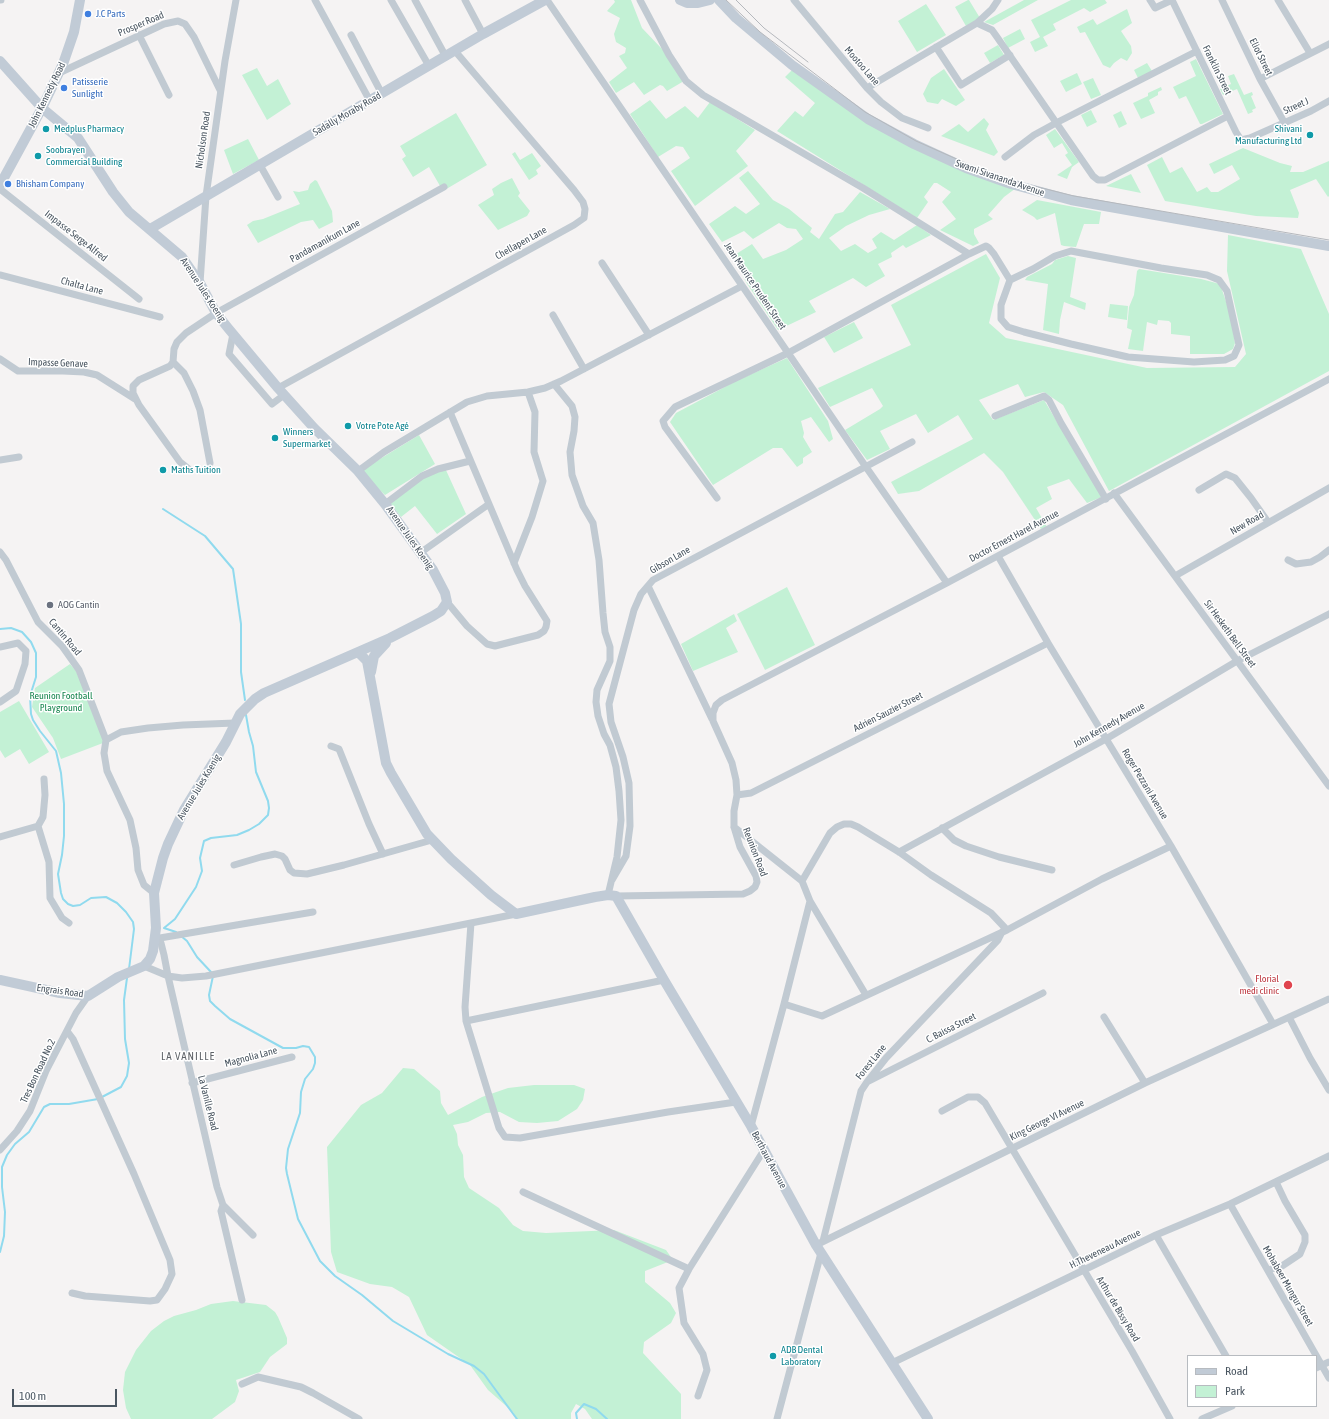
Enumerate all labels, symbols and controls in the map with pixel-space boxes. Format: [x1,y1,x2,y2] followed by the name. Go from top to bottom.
[96,8,125,20] place label: J.C Parts
[83,9,93,19] marker: J.C Parts
[116,9,166,39] street label: Prosper Road
[1247,36,1275,78] street label: Eliot Street
[1200,43,1234,97] street label: Franklin Street
[842,44,882,88] street label: Mootoo Lane
[26,60,68,130] street label: John Kennedy Road
[72,76,108,100] place label: Patisserie Sunlight
[59,83,69,93] marker: Patisserie Sunlight
[311,90,383,138] street label: Sadally Moraby Road
[1281,95,1311,117] street label: Street J
[193,111,213,169] street label: Nicholson Road
[54,123,124,135] place label: Medplus Pharmacy
[1235,123,1302,146] place label: Shivani Manufacturing Ltd
[41,124,51,134] marker: Medplus Pharmacy
[1305,130,1315,140] marker: Shivani Manufacturing Ltd
[46,144,122,168] place label: Soobrayen Commercial Building
[33,151,43,161] marker: Soobrayen Commercial Building
[954,157,1046,199] street label: Swami Sivananda Avenue
[16,178,84,190] place label: Bhisham Company
[3,179,13,189] marker: Bhisham Company
[42,208,110,264] street label: Impasse Serge Alfred
[288,217,362,265] street label: Pandamanikum Lane
[493,224,549,262] street label: Chellapen Lane
[721,240,789,332] street label: Jean Maurice Prudent Street
[178,256,228,324] street label: Avenue Jules Koenig
[59,275,105,297] street label: Chalta Lane
[28,356,88,370] street label: Impasse Genave
[356,420,409,432] place label: Votre Pote Agé
[343,421,353,431] marker: Votre Pote Agé
[283,426,331,450] place label: Winners Supermarket
[270,433,280,443] marker: Winners Supermarket
[171,464,221,476] place label: Maths Tuition
[158,465,168,475] marker: Maths Tuition
[384,504,436,572] street label: Avenue Jules Koenig
[967,507,1061,565] street label: Doctor Ernest Harel Avenue
[1228,509,1266,537] street label: New Road
[648,544,692,576] street label: Gibson Lane
[1202,598,1258,670] street label: Sir Hesketh Bell Street
[58,599,99,611] place label: AOG Cantin
[45,600,55,610] marker: AOG Cantin
[46,616,84,658] street label: Cantin Road
[851,689,925,735] street label: Adrien Sauzier Street
[29,690,93,714] park label: Reunion Football Playground
[1071,700,1147,750] street label: John Kennedy Avenue
[1119,747,1171,821] street label: Roger Pezzani Avenue
[175,752,223,822] street label: Avenue Jules Koenig
[740,826,770,878] street label: Reunion Road
[1239,973,1279,996] place label: Florial medi clinic
[1282,979,1294,991] marker: Florial medi clinic
[36,982,84,1000] street label: Engrais Road
[924,1010,978,1046] street label: C. Baissa Street
[18,1037,58,1105] street label: Tres Bon Road No.2
[853,1042,889,1082] street label: Forest Lane
[223,1044,279,1070] street label: Magnolia Lane
[161,1050,215,1064] district label: LA VANILLE
[195,1074,221,1132] street label: La Vanille Road
[1008,1097,1086,1143] street label: King George VI Avenue
[749,1129,789,1191] street label: Berthaud Avenue
[1068,1227,1142,1271] street label: H.Theveneau Avenue
[1260,1244,1316,1328] street label: Mohabeer Mungur Street
[1094,1274,1142,1344] street label: Arthur de Bissy Road
[781,1344,823,1368] place label: ADB Dental Laboratory
[768,1351,778,1361] marker: ADB Dental Laboratory
[1187,1355,1317,1407] legend
[1225,1364,1248,1378] text: Road
[14,1381,119,1407] scale bar
[1225,1384,1245,1398] text: Park
[19,1389,46,1403] text: 100 m

